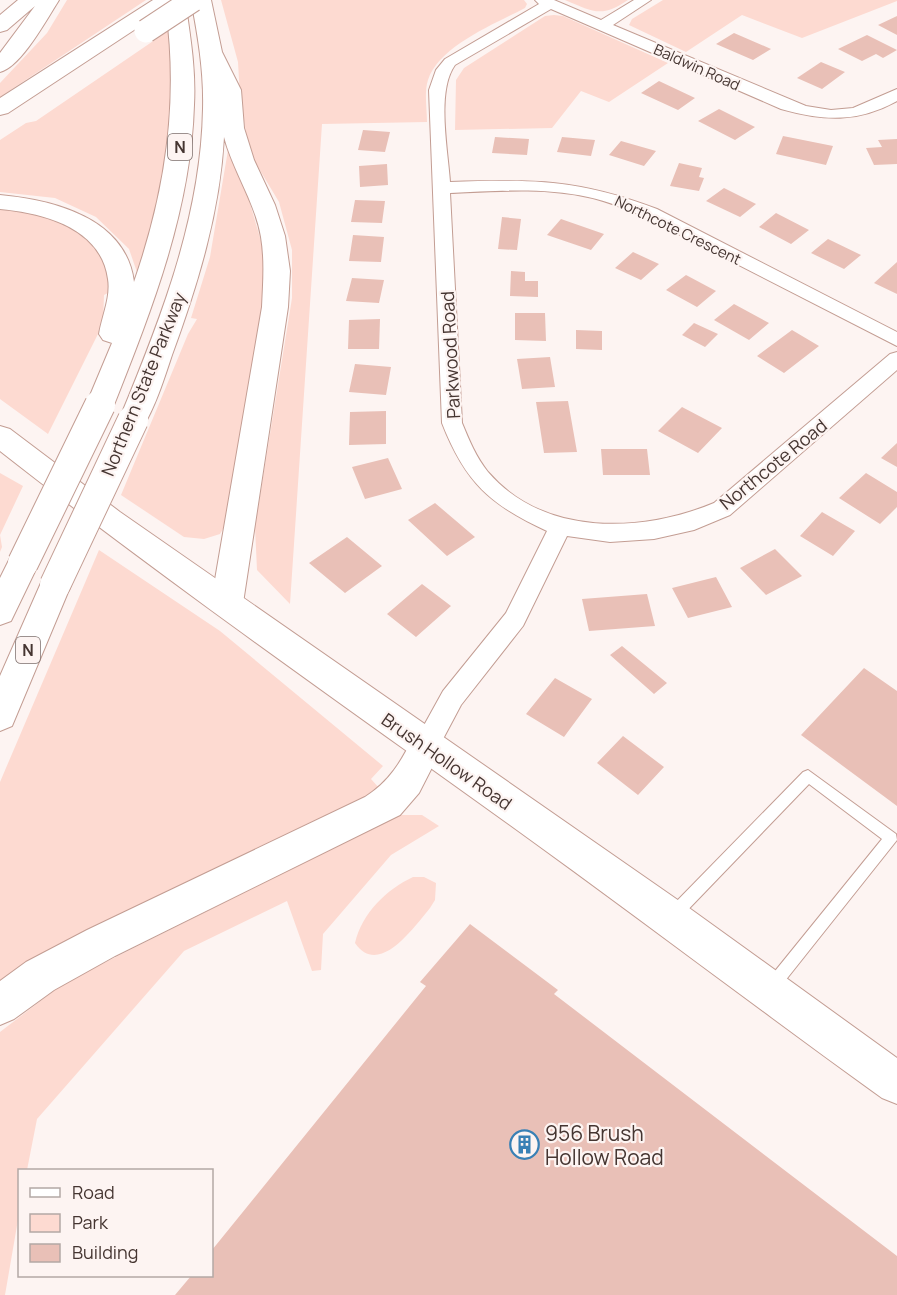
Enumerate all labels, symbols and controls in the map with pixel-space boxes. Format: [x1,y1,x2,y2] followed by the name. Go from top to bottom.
[651,39,743,95] street label: Baldwin Road
[168,134,192,160] road number: N
[611,190,745,270] street label: Northcote Crescent
[95,288,191,479] street label: Northern State Parkway
[435,291,465,419] street label: Parkwood Road
[714,413,832,515] street label: Northcote Road
[16,637,40,663] road number: N
[377,707,517,815] street label: Brush Hollow Road
[545,1119,664,1171] place label: 956 Brush Hollow Road
[508,1129,540,1161] building icon: 956 Brush Hollow Road
[18,1169,213,1277] legend
[72,1180,115,1204] text: Road
[72,1210,109,1234] text: Park
[72,1240,138,1264] text: Building

